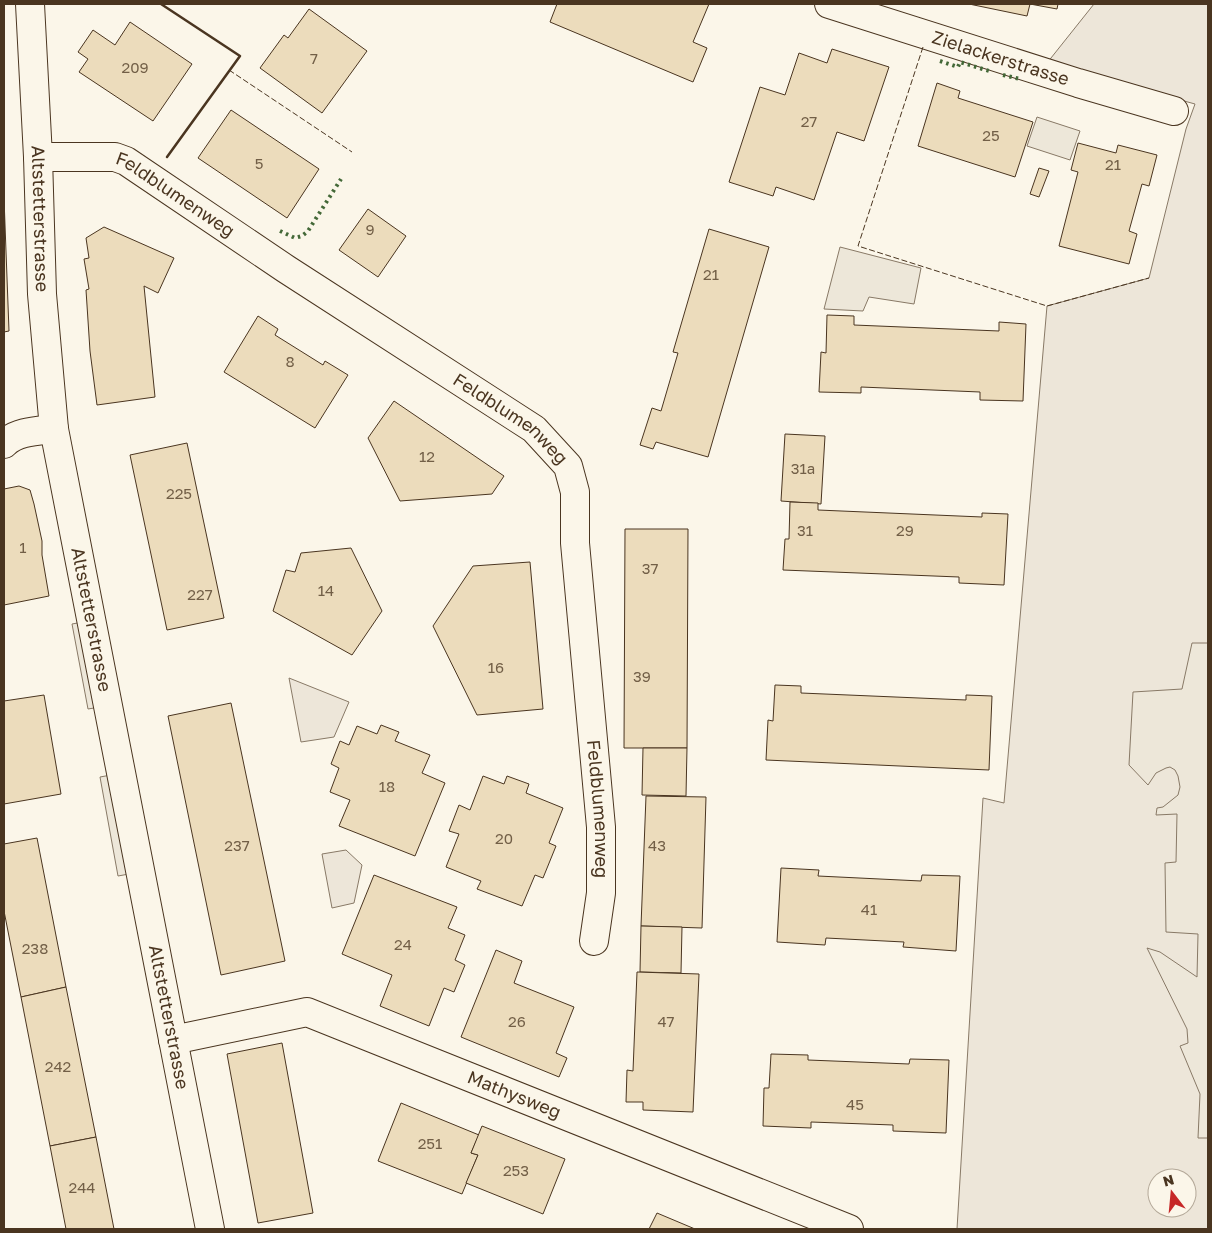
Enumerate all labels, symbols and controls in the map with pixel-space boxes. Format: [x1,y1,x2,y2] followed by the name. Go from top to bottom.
[930,25,1072,90] street label: Zielackerstrasse
[310,49,318,67] house number: 7
[121,58,149,76] house number: 209
[801,112,817,130] house number: 27
[982,126,1000,144] house number: 25
[27,145,54,292] street label: Altstetterstrasse
[113,146,239,241] street label: Feldblumenweg
[255,154,263,172] house number: 5
[1105,155,1121,173] house number: 21
[365,220,375,238] house number: 9
[703,265,719,283] house number: 21
[285,352,295,370] house number: 8
[449,368,573,468] street label: Feldblumenweg
[419,447,435,465] house number: 12
[791,459,815,477] house number: 31a
[166,484,192,502] house number: 225
[797,521,813,539] house number: 31
[896,521,914,539] house number: 29
[19,538,27,556] house number: 1
[67,545,117,693] street label: Altstetterstrasse
[642,559,658,577] house number: 37
[318,581,334,599] house number: 14
[187,585,213,603] house number: 227
[488,658,504,676] house number: 16
[633,667,651,685] house number: 39
[583,739,613,878] street label: Feldblumenweg
[379,777,395,795] house number: 18
[495,829,513,847] house number: 20
[224,836,250,854] house number: 237
[648,836,666,854] house number: 43
[861,900,877,918] house number: 41
[394,935,412,953] house number: 24
[22,939,48,957] house number: 238
[145,943,194,1091] street label: Altstetterstrasse
[508,1012,526,1030] house number: 26
[657,1012,675,1030] house number: 47
[45,1057,71,1075] house number: 242
[464,1065,565,1123] street label: Mathysweg
[846,1095,864,1113] house number: 45
[418,1134,442,1152] house number: 251
[503,1161,529,1179] house number: 253
[1147,1168,1197,1218] north arrow
[1161,1170,1176,1190] text: N
[68,1178,96,1196] house number: 244

